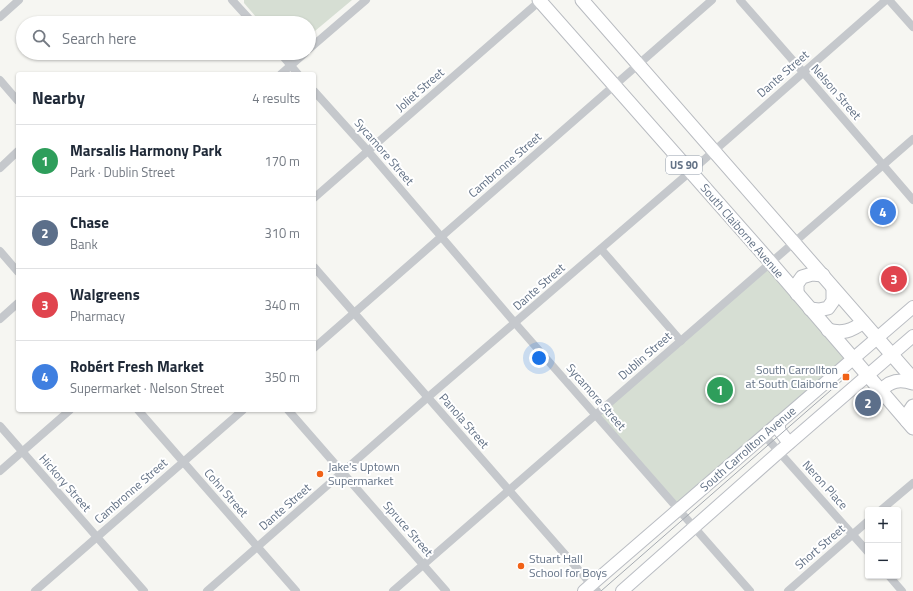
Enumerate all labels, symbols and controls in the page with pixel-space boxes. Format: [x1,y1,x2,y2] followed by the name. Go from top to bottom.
[16,16,316,60] search box
[30,27,52,49] icon: search
[62,27,136,50] text: Search here
[752,45,814,102] street label: Dante Street
[807,59,867,124] street label: Nelson Street
[391,63,449,116] street label: Joliet Street
[32,85,85,111] text: Nearby
[252,88,300,108] text: 4 results
[350,114,419,190] street label: Sycamore Street
[464,127,546,202] street label: Cambronne Street
[70,139,222,162] text: Marsalis Harmony Park
[41,151,49,171] text: 1
[264,151,300,171] text: 170 m
[666,156,702,174] road number: US 90
[70,162,175,182] text: Park · Dublin Street
[696,179,789,282] street label: South Claiborne Avenue
[870,197,896,227] pin: 4
[70,211,109,234] text: Chase
[41,223,49,243] text: 2
[264,223,300,243] text: 310 m
[70,234,98,254] text: Bank
[508,258,570,315] street label: Dante Street
[881,264,907,294] pin: 3
[70,283,140,306] text: Walgreens
[41,295,49,315] text: 3
[264,295,300,315] text: 340 m
[70,306,125,326] text: Pharmacy
[614,326,676,384] street label: Dublin Street
[529,348,549,368] your location
[70,355,204,378] text: Robért Fresh Market
[562,359,631,435] street label: Sycamore Street
[745,360,838,393] place label: South Carrollton at South Claiborne
[41,367,49,387] text: 4
[264,367,300,387] text: 350 m
[841,372,851,382] marker: South Carrollton at South Claiborne
[707,375,733,405] pin: 1
[70,378,224,398] text: Supermarket · Nelson Street
[855,388,881,418] pin: 2
[435,389,494,453] street label: Panola Street
[695,401,800,496] street label: South Carrollton Avenue
[35,449,96,516] street label: Hickory Street
[90,453,172,528] street label: Cambronne Street
[798,456,853,514] street label: Neron Place
[328,457,400,490] place label: Jake's Uptown Supermarket
[200,464,253,522] street label: Cohn Street
[315,469,325,479] marker: Jake's Uptown Supermarket
[254,478,316,535] street label: Dante Street
[379,497,438,561] street label: Spruce Street
[865,507,901,579] map controls
[865,507,901,543] button: +
[790,519,850,574] street label: Short Street
[865,543,901,579] button: −
[529,549,608,582] place label: Stuart Hall School for Boys
[516,561,526,571] marker: Stuart Hall School for Boys

